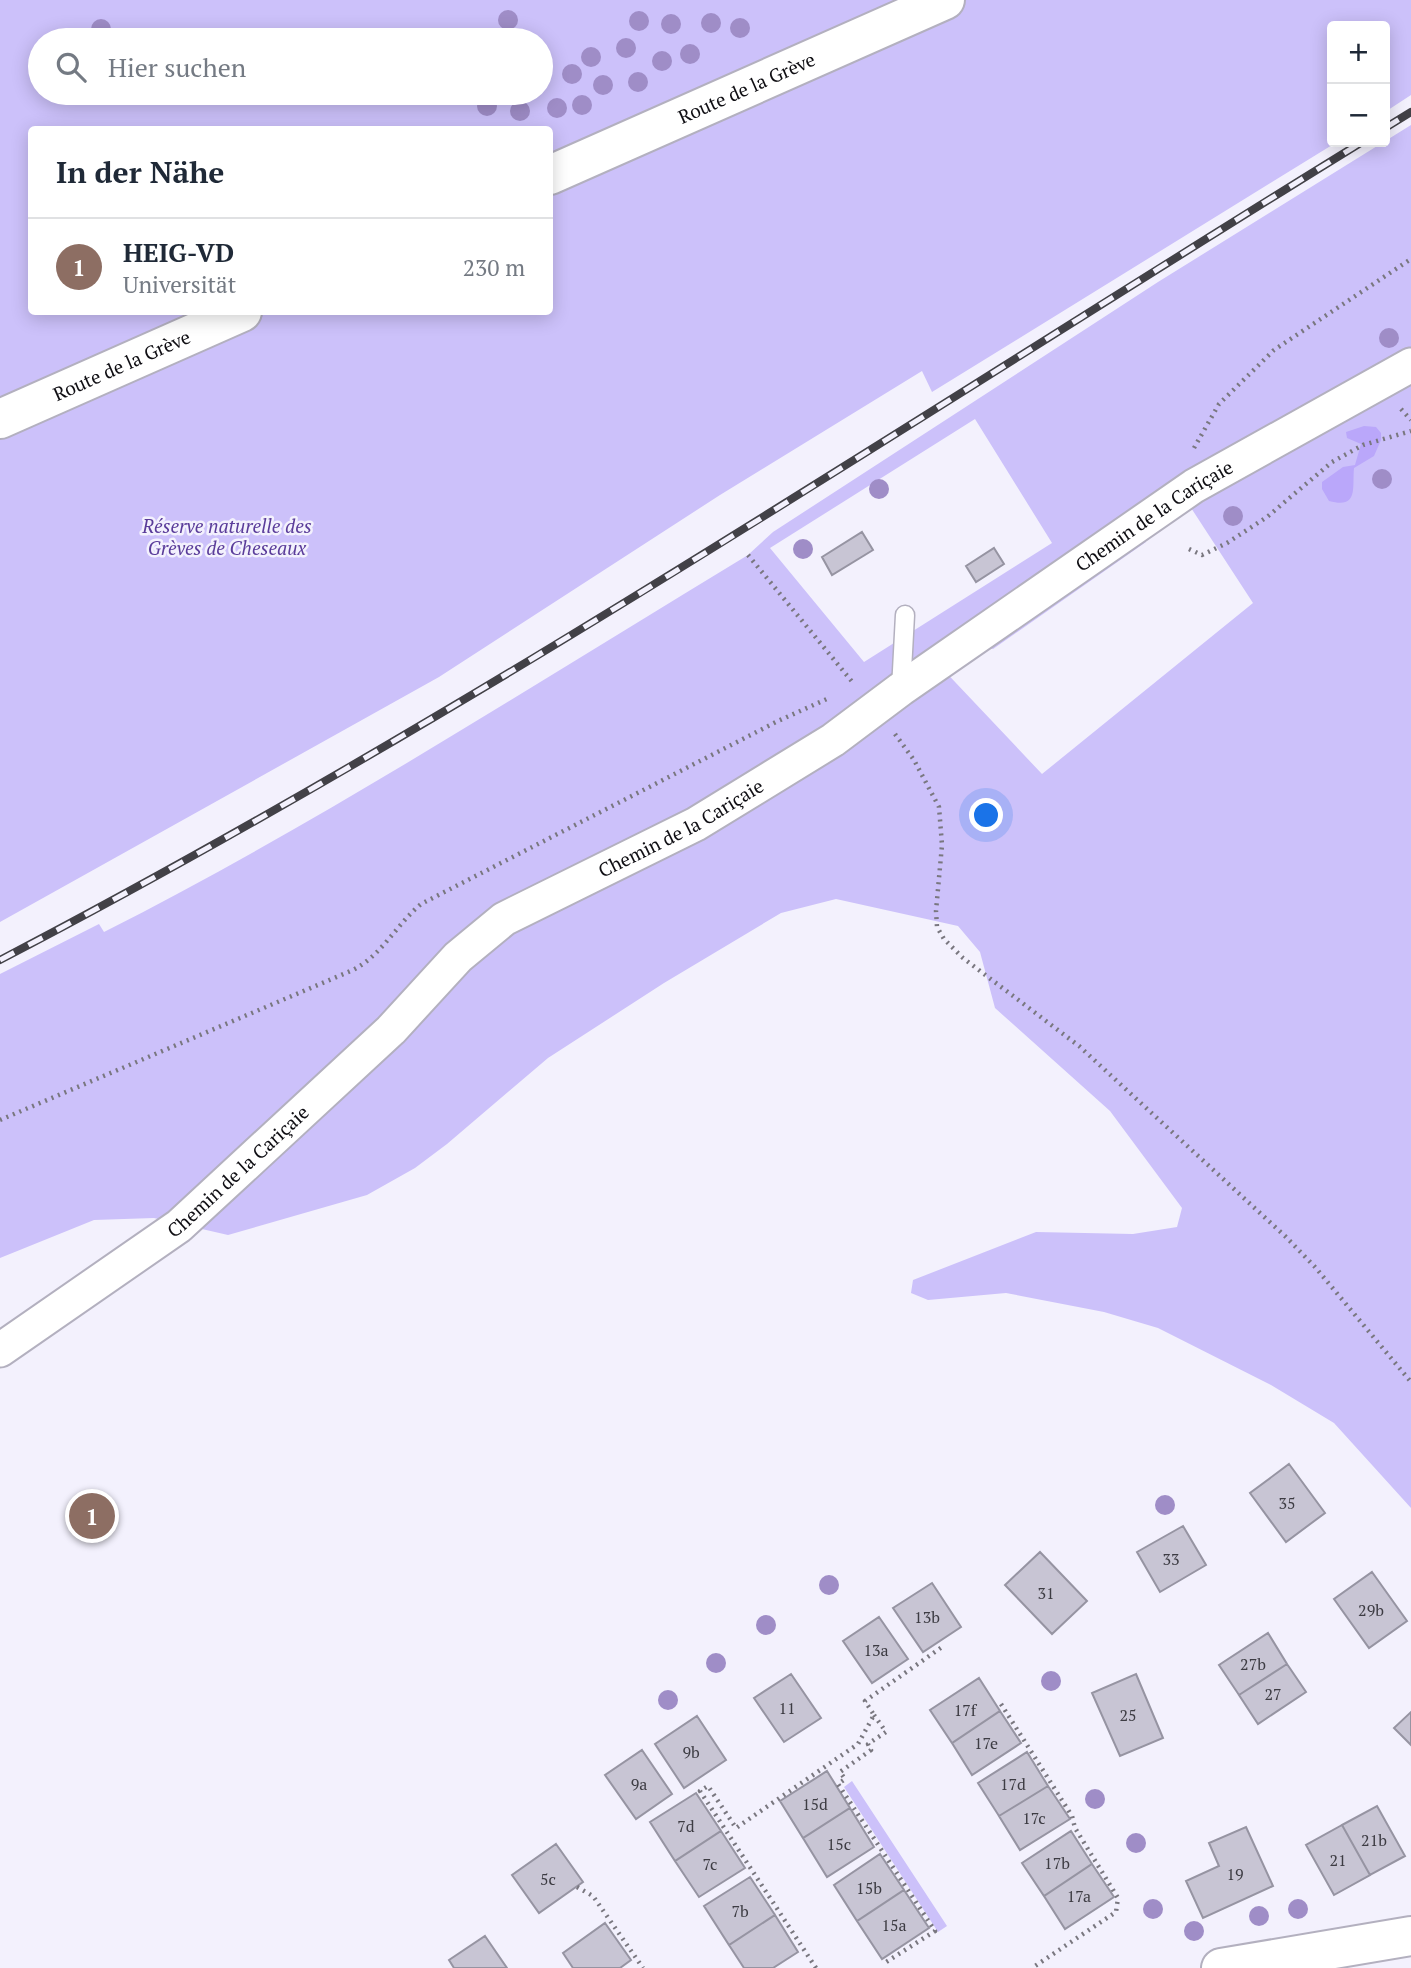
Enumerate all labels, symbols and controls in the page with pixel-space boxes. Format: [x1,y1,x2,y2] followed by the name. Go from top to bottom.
[1327,21,1390,147] map controls
[1327,21,1390,84] button: +
[28,28,553,105] search box
[674,46,819,129] street label: Route de la Grève
[52,48,90,86] icon: search
[108,50,246,84] text: Hier suchen
[1327,84,1390,147] button: −
[56,152,224,192] text: In der Nähe
[123,235,234,269] text: HEIG-VD
[73,252,86,283] text: 1
[463,252,525,283] text: 230 m
[123,269,236,300] text: Universität
[49,323,194,406] street label: Route de la Grève
[1070,454,1237,577] street label: Chemin de la Cariçaie
[141,513,312,560] park label: Réserve naturelle des Grèves de Cheseaux
[594,773,768,882] street label: Chemin de la Cariçaie
[969,798,1003,832] your location
[162,1099,314,1243] street label: Chemin de la Cariçaie
[69,1490,115,1542] pin: 1
[1278,1492,1296,1514] house number: 35
[1162,1548,1180,1570] house number: 33
[1037,1582,1055,1604] house number: 31
[1358,1599,1384,1621] house number: 29b
[914,1606,940,1628] house number: 13b
[863,1639,889,1661] house number: 13a
[1240,1653,1266,1675] house number: 27b
[1264,1683,1282,1705] house number: 27
[778,1697,796,1719] house number: 11
[954,1699,978,1721] house number: 17f
[1119,1704,1137,1726] house number: 25
[974,1732,998,1754] house number: 17e
[682,1741,700,1763] house number: 9b
[631,1773,647,1795] house number: 9a
[1000,1773,1026,1795] house number: 17d
[802,1793,828,1815] house number: 15d
[1022,1807,1046,1829] house number: 17c
[677,1815,695,1837] house number: 7d
[1361,1829,1387,1851] house number: 21b
[827,1833,851,1855] house number: 15c
[1329,1849,1347,1871] house number: 21
[1044,1852,1070,1874] house number: 17b
[702,1853,718,1875] house number: 7c
[1226,1863,1244,1885] house number: 19
[540,1868,556,1890] house number: 5c
[856,1877,882,1899] house number: 15b
[1067,1885,1091,1907] house number: 17a
[731,1900,749,1922] house number: 7b
[881,1914,907,1936] house number: 15a

